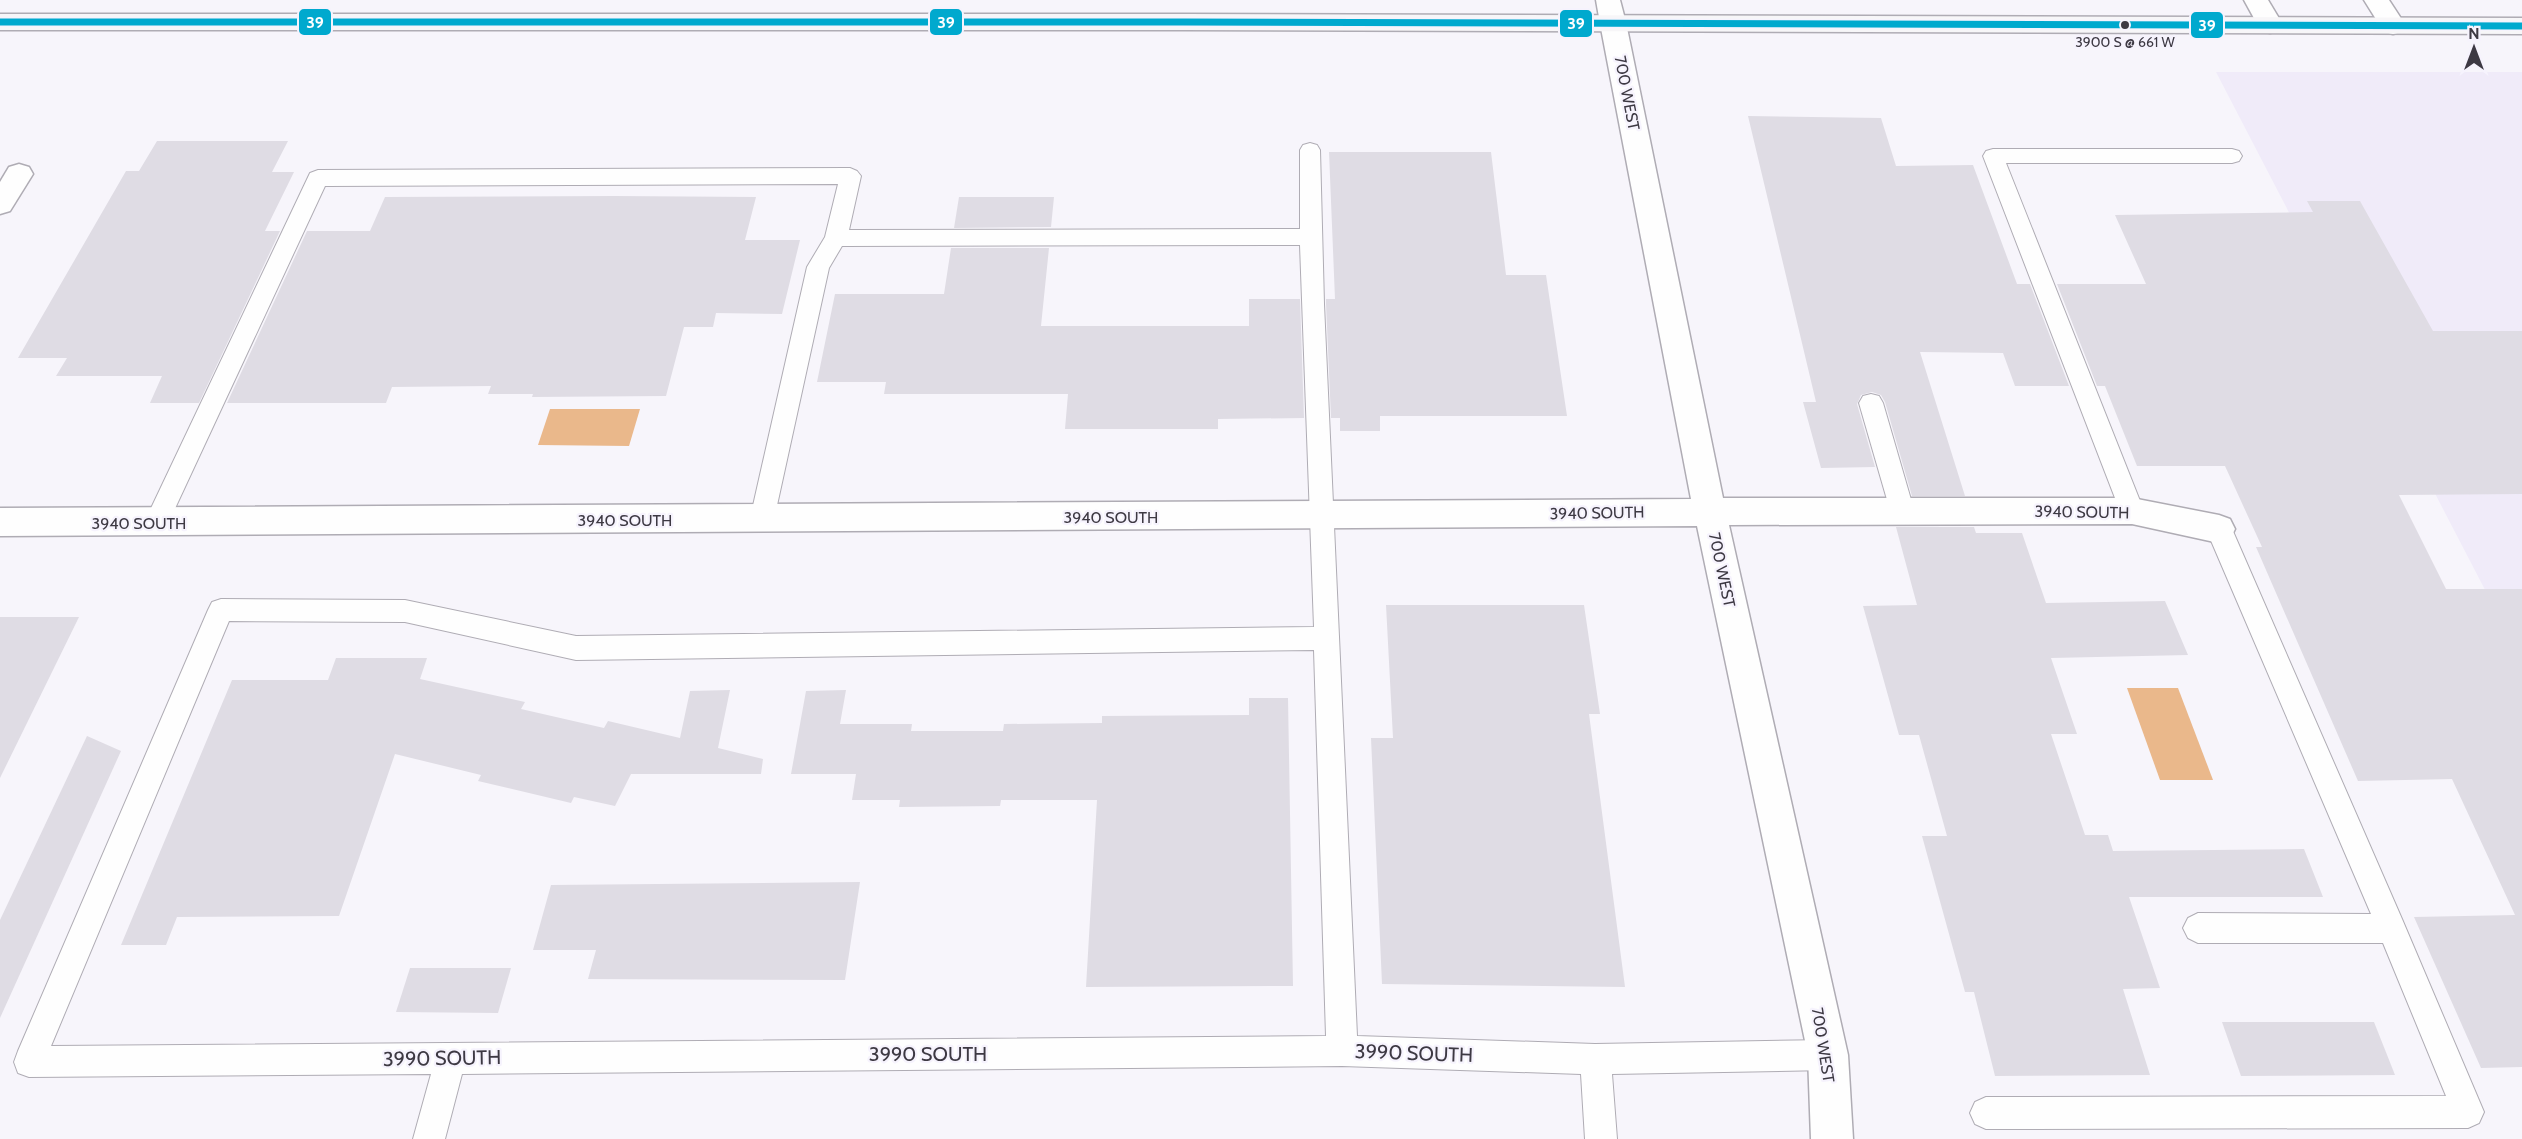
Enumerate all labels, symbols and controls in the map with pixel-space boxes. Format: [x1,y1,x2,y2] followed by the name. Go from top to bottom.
[298,8,332,36] line badge: 39
[929,8,963,36] line badge: 39
[1559,9,1593,38] line badge: 39
[2190,11,2224,39] line badge: 39
[306,13,324,32] text: 39
[937,13,955,32] text: 39
[1567,14,1585,33] text: 39
[2198,16,2216,35] text: 39
[2444,18,2504,78] north arrow
[2119,19,2131,31] marker: 3900 S @ 661 W
[2468,24,2480,43] text: N
[2075,33,2176,51] place label: 3900 S @ 661 W
[1610,54,1644,132] street label: 700 WEST
[2034,502,2130,522] street label: 3940 SOUTH
[1549,503,1645,523] street label: 3940 SOUTH
[1064,508,1158,527] street label: 3940 SOUTH
[578,511,672,530] street label: 3940 SOUTH
[92,514,186,533] street label: 3940 SOUTH
[1705,531,1739,609] street label: 700 WEST
[1808,1006,1838,1084] street label: 700 WEST
[1354,1039,1474,1067] street label: 3990 SOUTH
[869,1042,987,1066] street label: 3990 SOUTH
[383,1045,501,1071] street label: 3990 SOUTH

